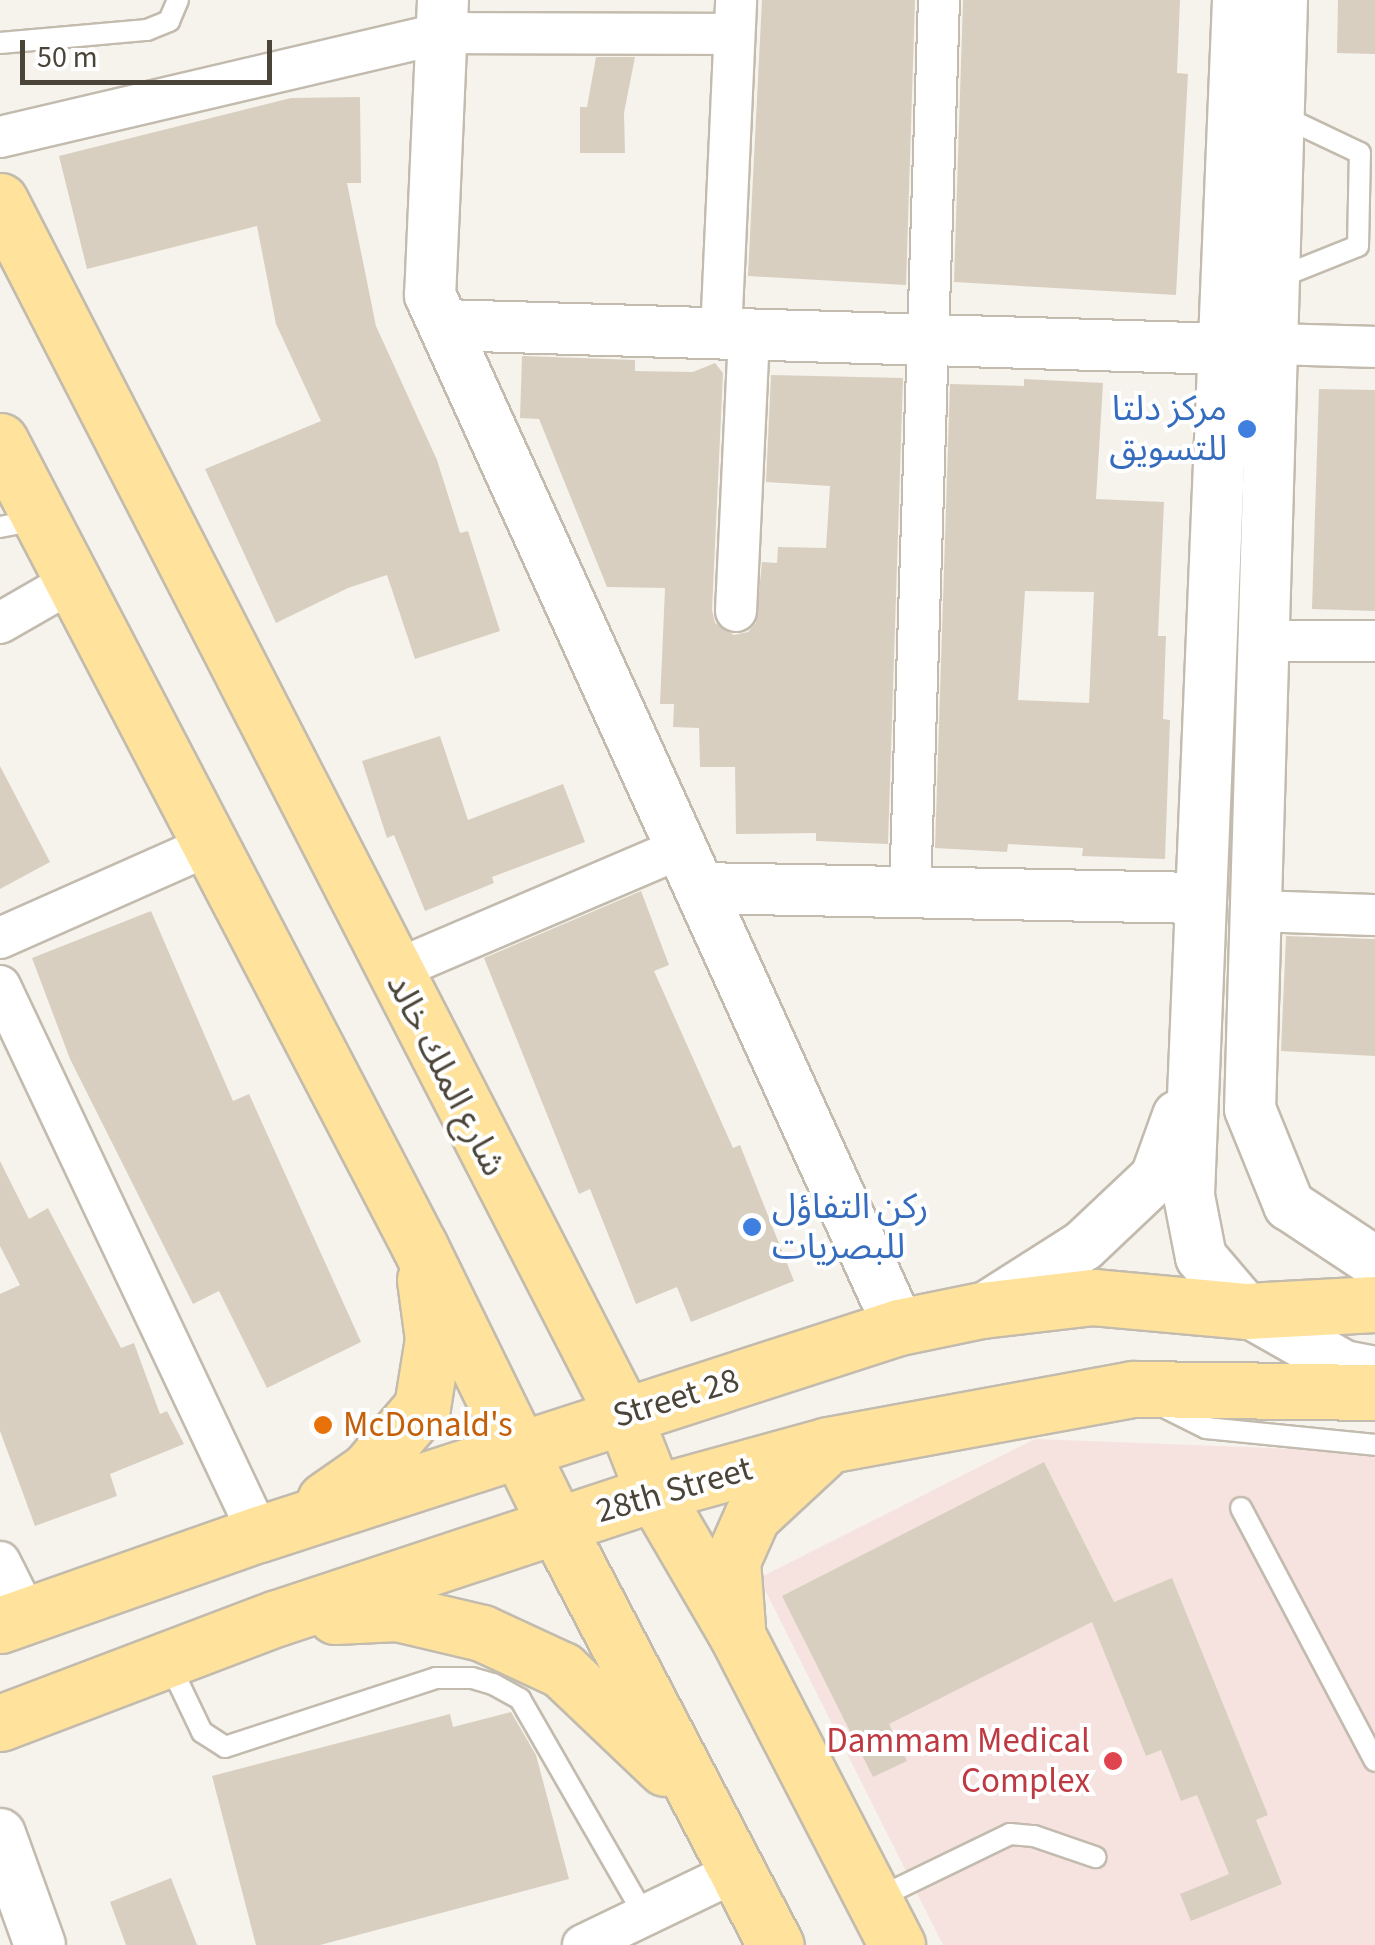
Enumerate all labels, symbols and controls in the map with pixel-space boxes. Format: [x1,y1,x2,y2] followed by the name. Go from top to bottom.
[25,20,278,82] scale bar
[37,36,98,79] text: 50 m
[1109,388,1227,470] place label: مركز دلتا للتسويق
[1236,418,1258,440] marker: مركز دلتا للتسويق
[377,967,515,1183] street label: شارع الملك خالد
[772,1186,928,1268] place label: ركن التفاؤل للبصريات
[741,1216,763,1238] marker: ركن التفاؤل للبصريات
[608,1359,744,1437] street label: Street 28
[343,1404,513,1446] place label: McDonald's
[312,1414,334,1436] marker: McDonald's
[591,1448,757,1532] street label: 28th Street
[826,1720,1090,1802] place label: Dammam Medical Complex
[1100,1748,1126,1774] marker: Dammam Medical Complex

